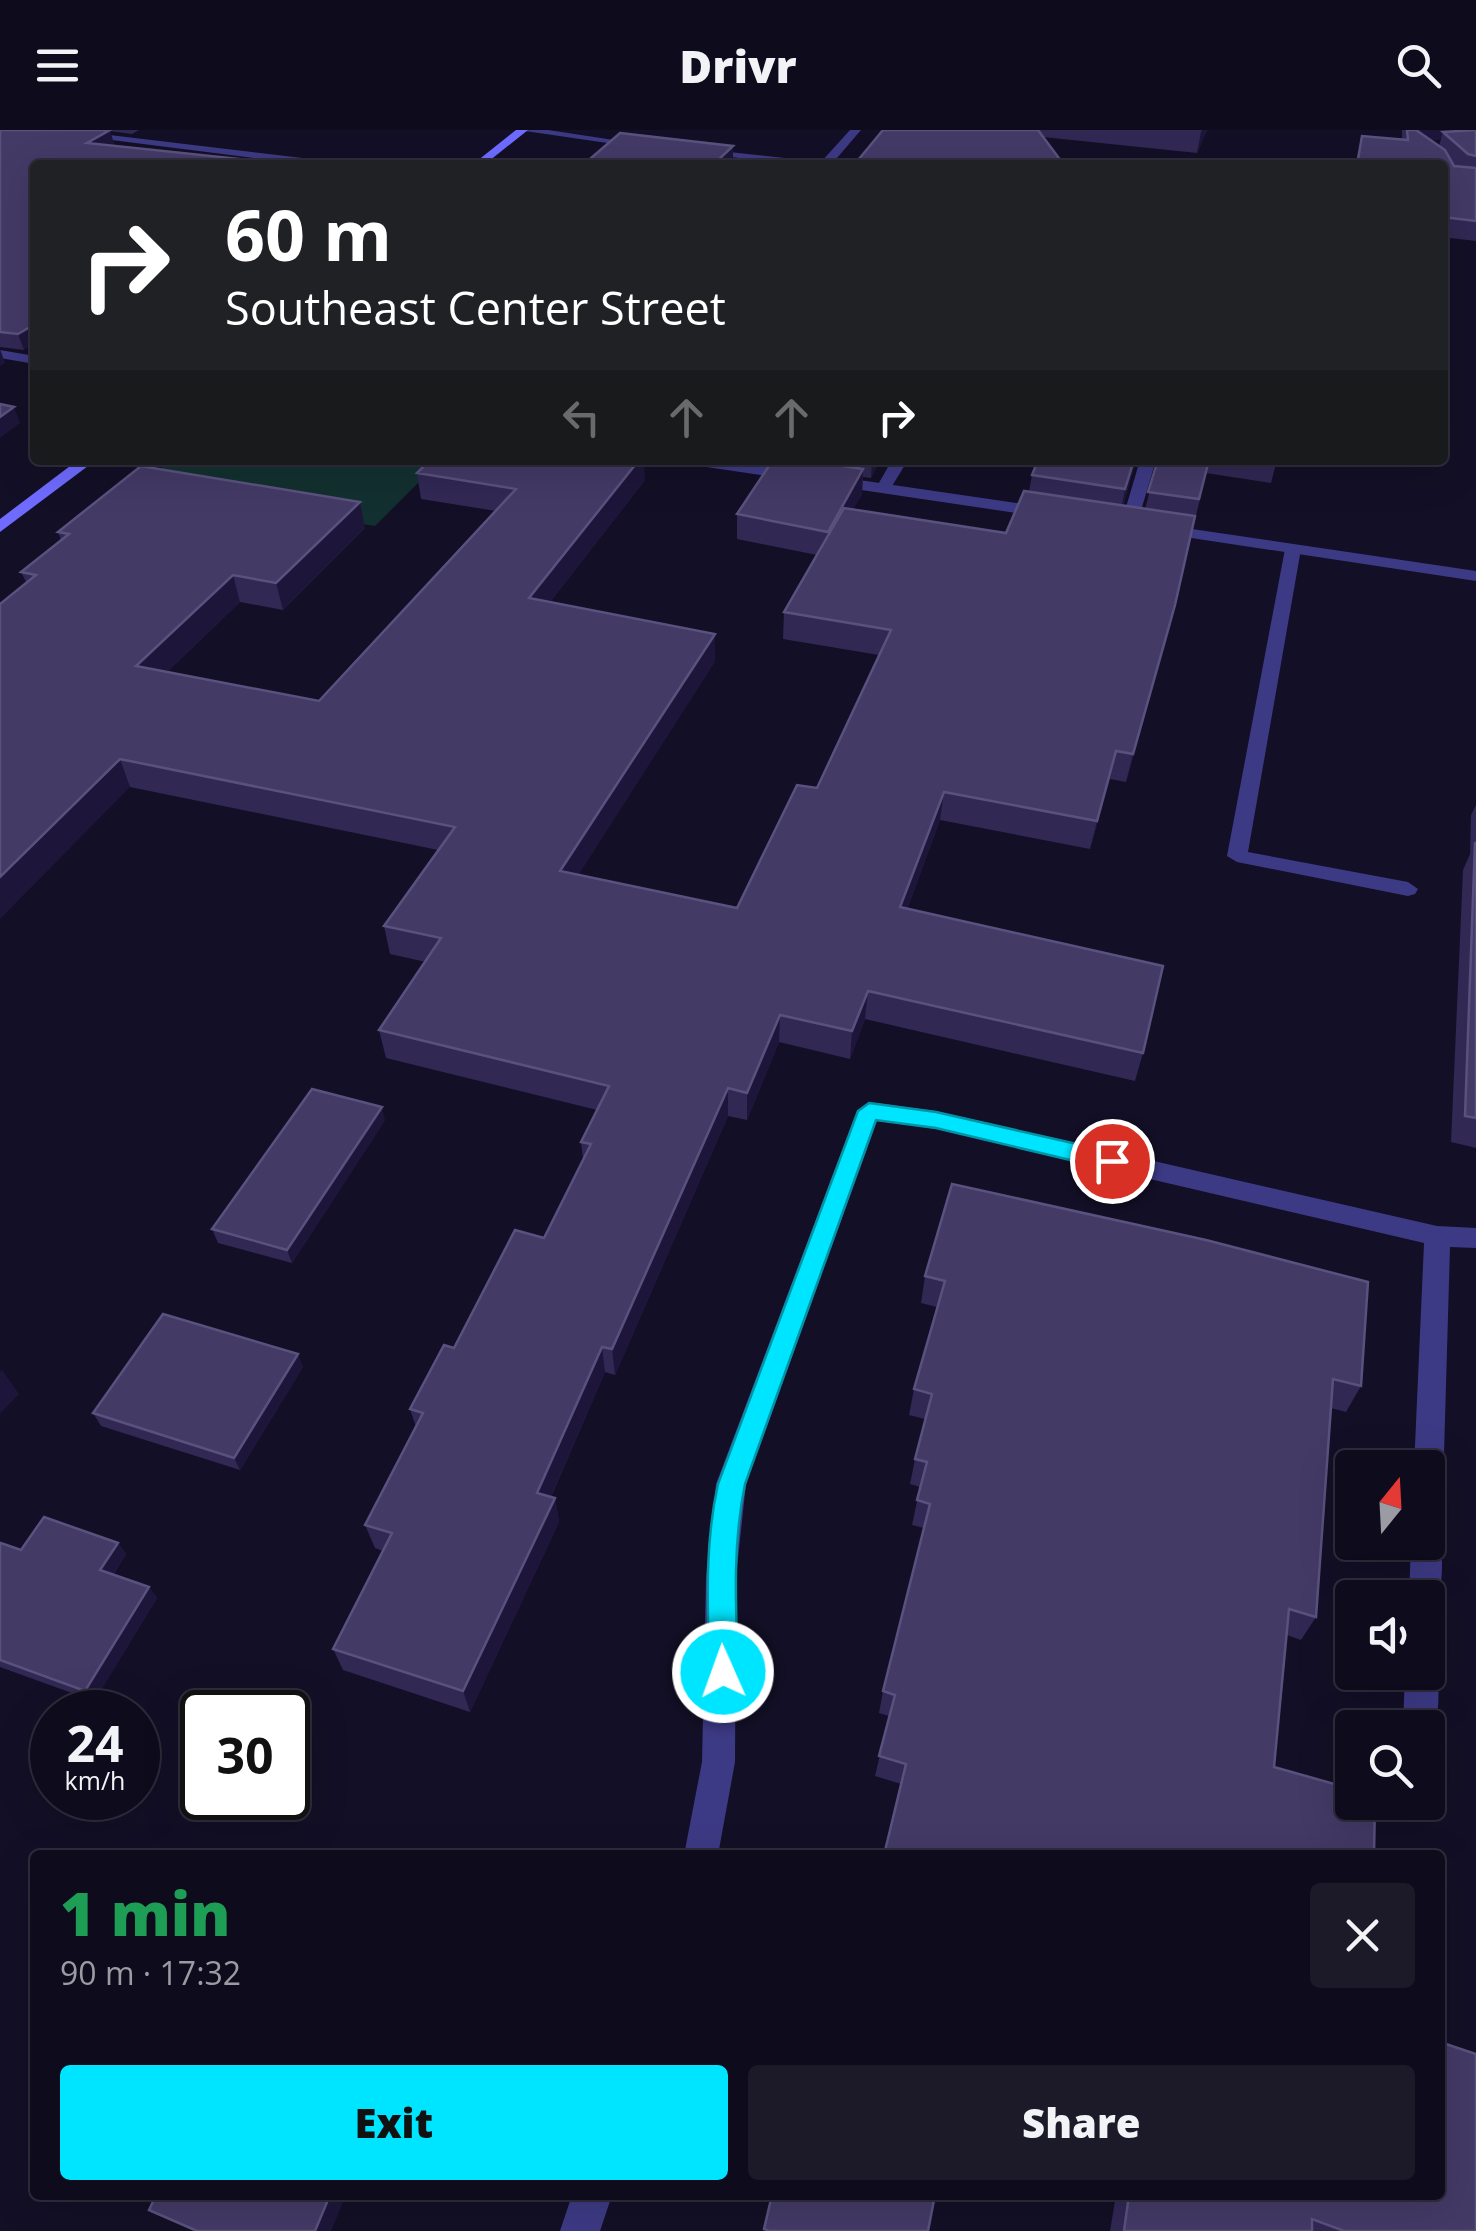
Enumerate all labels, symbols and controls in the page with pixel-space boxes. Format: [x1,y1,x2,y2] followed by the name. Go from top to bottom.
[679,35,797,96] text: Drivr
[30,38,85,93] icon: menu
[1391,38,1446,93] icon: search
[225,186,392,282] text: 60 m
[60,200,190,330] icon: right
[225,277,726,338] text: Southeast Center Street
[554,390,609,445] icon: left
[659,390,714,445] icon: ahead
[764,390,819,445] icon: ahead
[869,390,924,445] icon: right
[1070,1119,1155,1204] pin
[1085,1134,1140,1189] icon: arrive
[1335,1450,1445,1560] north arrow
[1335,1450,1445,1820] map controls
[1335,1580,1445,1690] button: sound
[671,1620,775,1724] position arrow
[180,1690,310,1820] speed limit sign: 30
[66,1709,124,1777] text: 24
[1335,1710,1445,1820] button: search
[65,1763,125,1797] text: km/h
[60,1872,230,1954] text: 1 min
[1310,1883,1415,1988] button: close
[60,1951,241,1994] text: 90 m · 17:32
[60,2065,728,2180] button: Exit
[748,2065,1415,2180] button: Share

